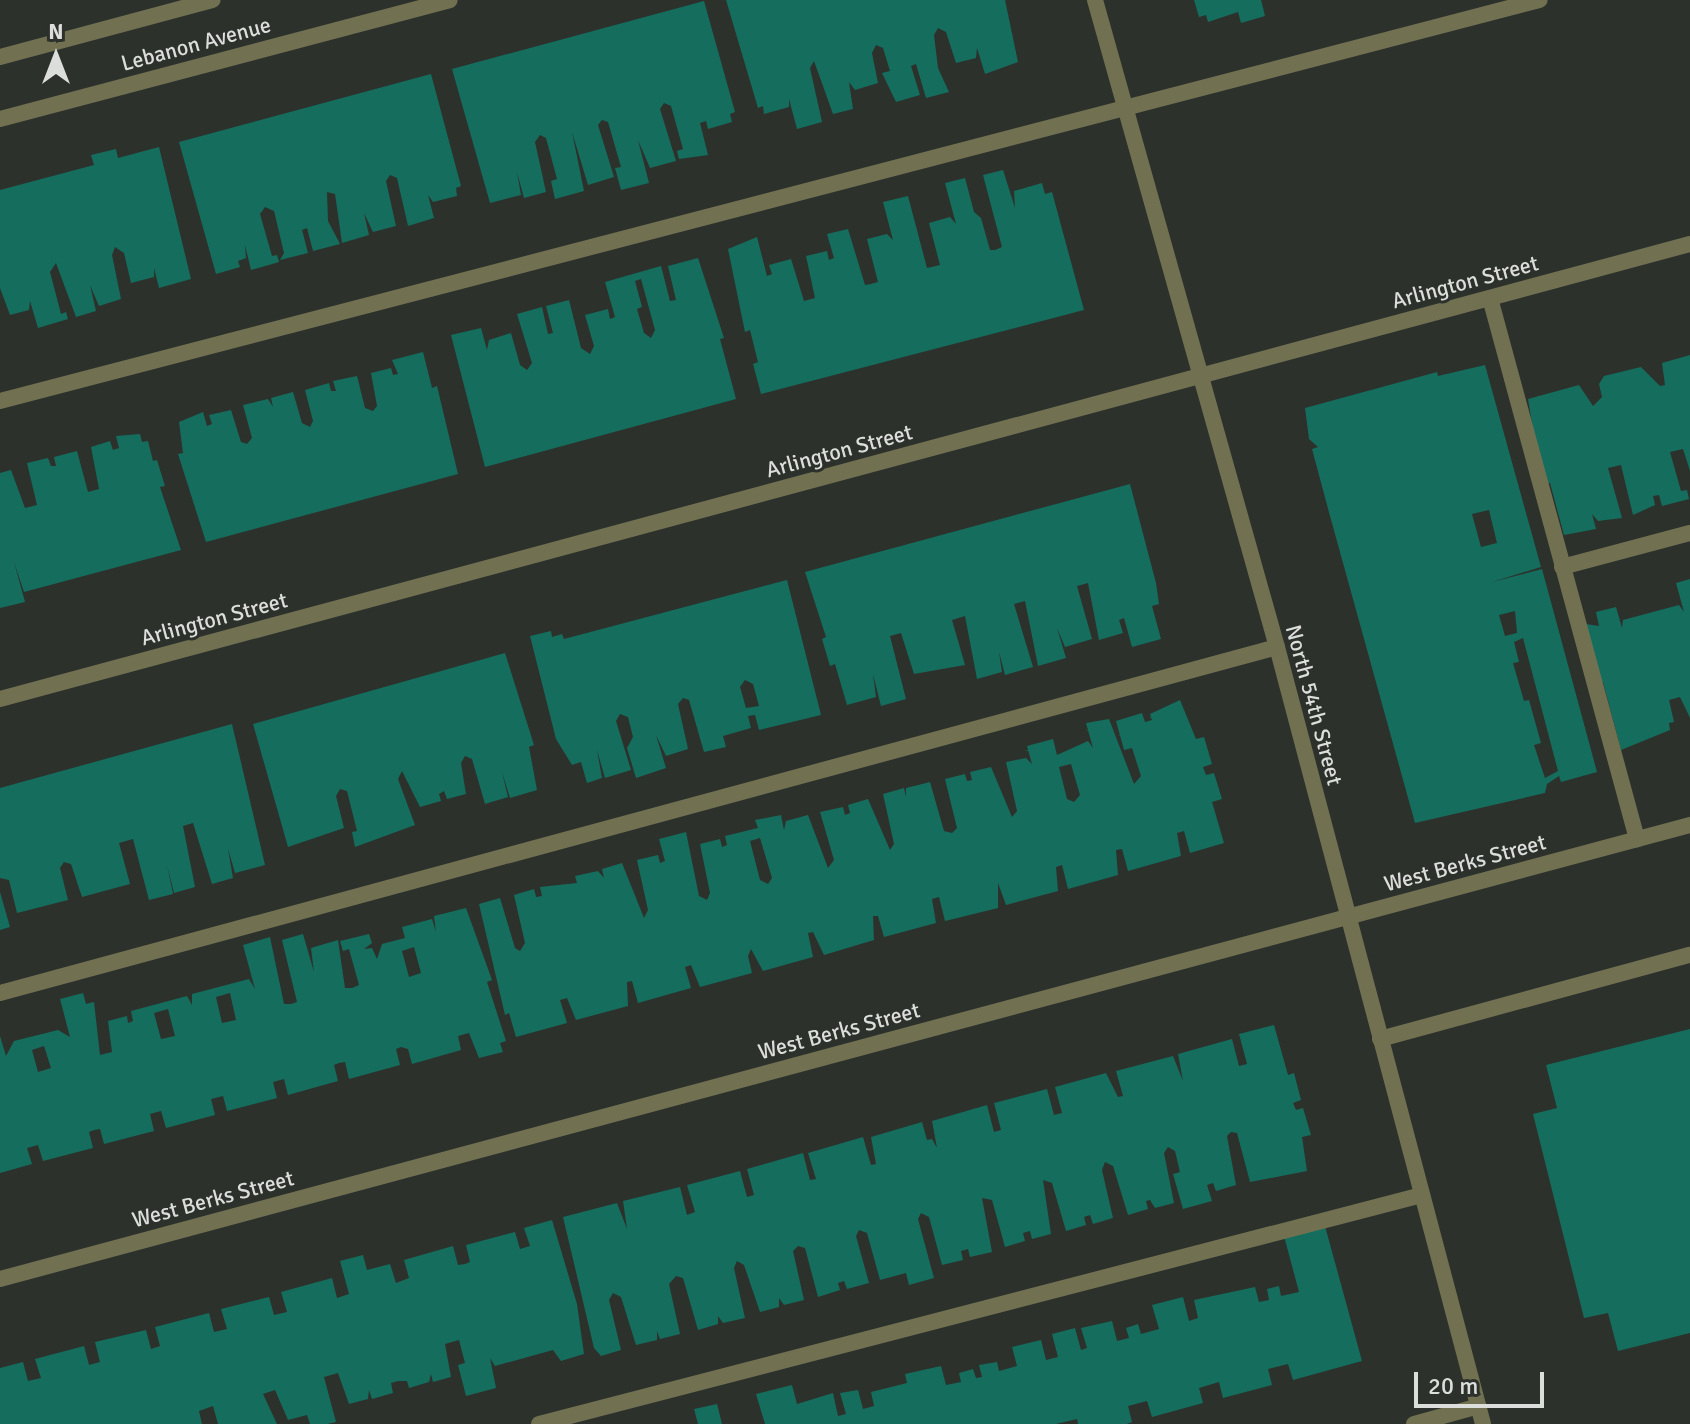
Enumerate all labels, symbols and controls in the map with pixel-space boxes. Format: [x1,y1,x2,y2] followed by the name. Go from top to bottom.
[118,11,274,77] street label: Lebanon Avenue
[16,16,96,96] north arrow
[48,18,64,45] text: N
[1389,250,1541,314] street label: Arlington Street
[763,419,915,483] street label: Arlington Street
[138,587,290,651] street label: Arlington Street
[1280,622,1348,788] street label: North 54th Street
[1381,829,1549,897] street label: West Berks Street
[755,997,923,1065] street label: West Berks Street
[129,1165,297,1233] street label: West Berks Street
[1418,1356,1548,1406] scale bar
[1428,1371,1478,1401] text: 20 m

